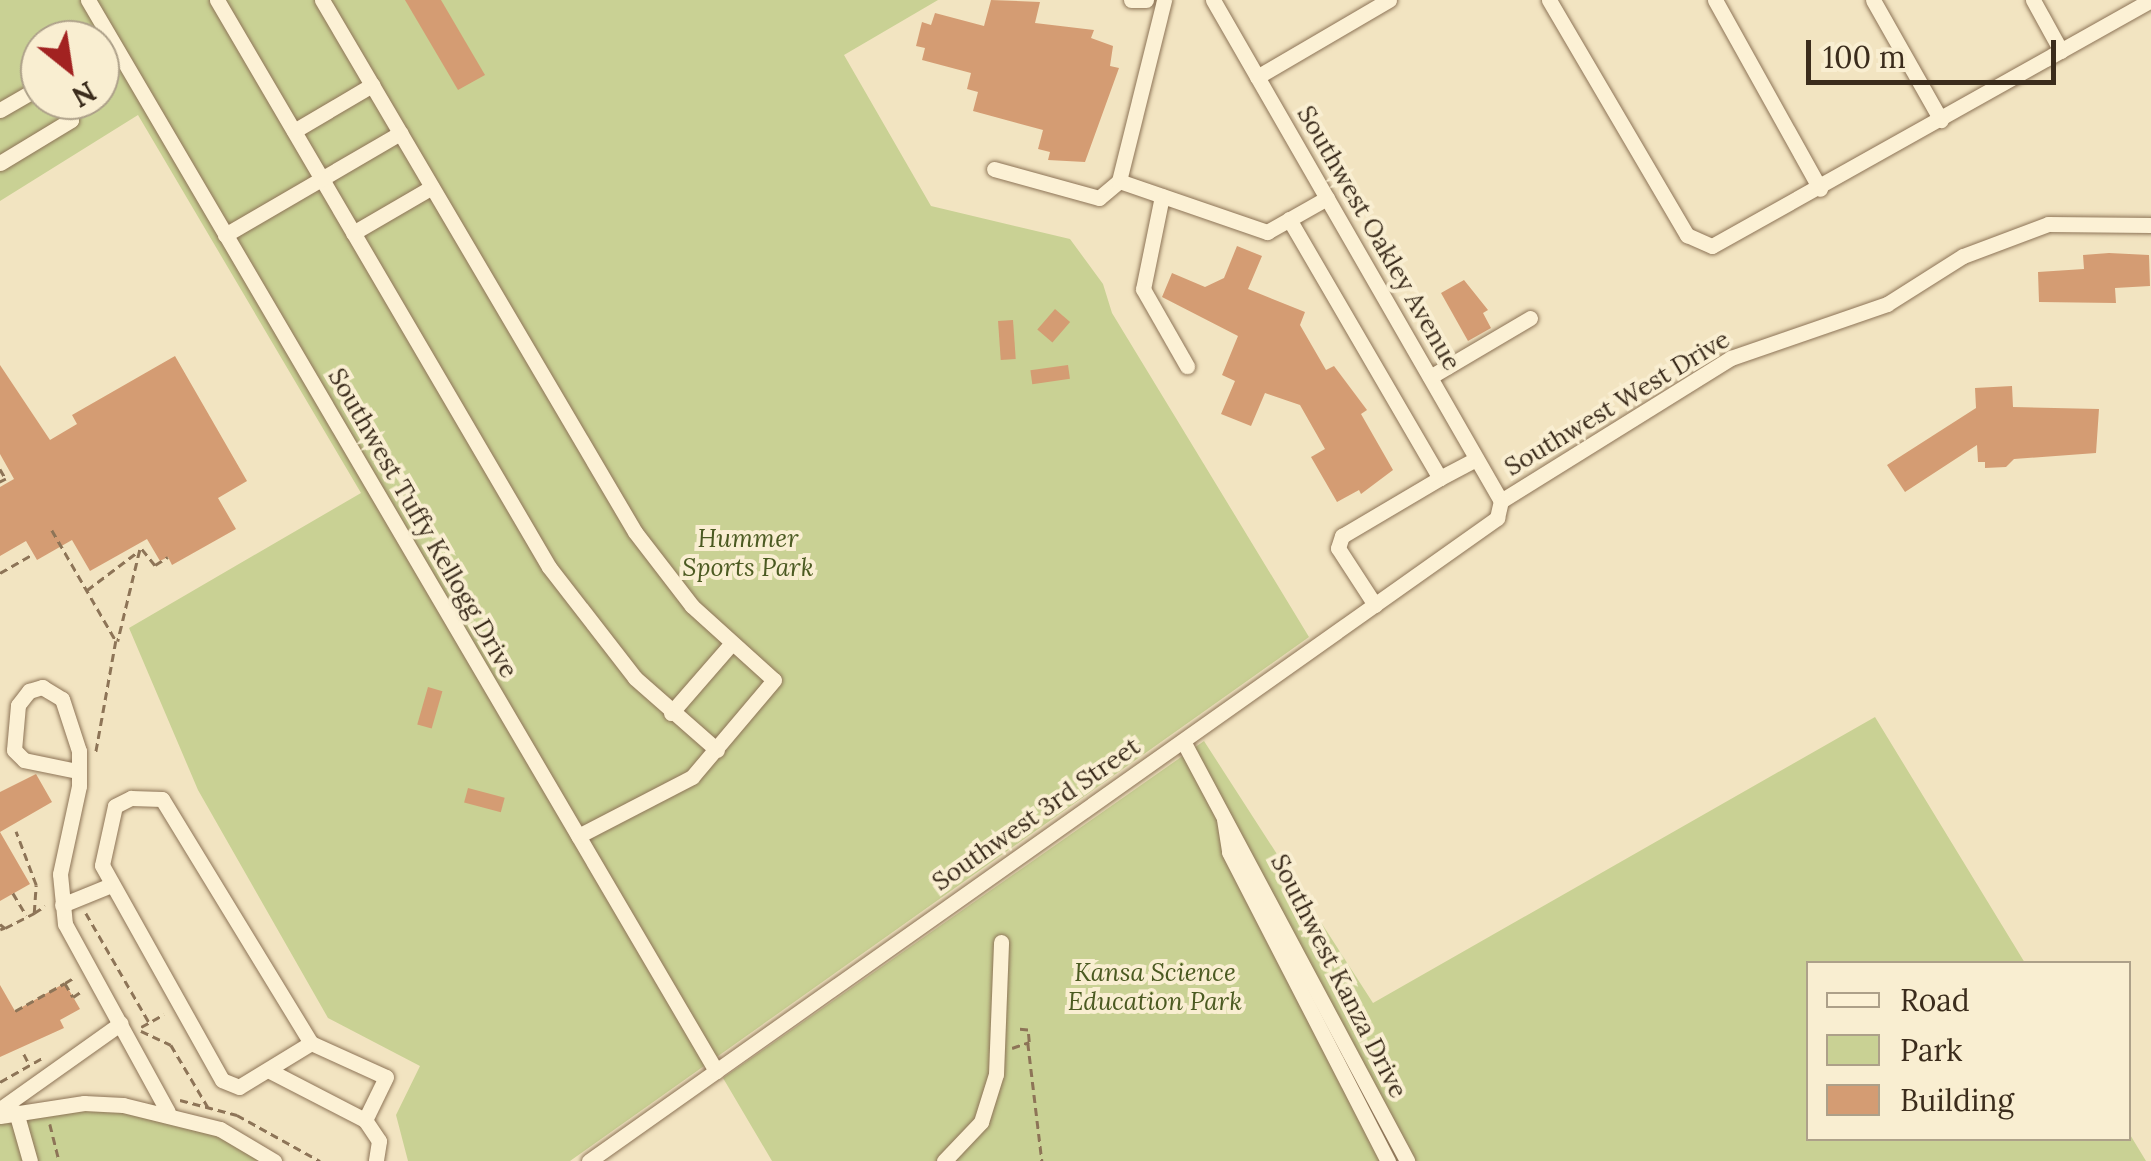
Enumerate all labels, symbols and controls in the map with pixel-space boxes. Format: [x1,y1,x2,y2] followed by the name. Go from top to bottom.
[20,20,120,120] north arrow
[1811,20,2061,82] scale bar
[1823,38,1906,76] text: 100 m
[66,73,102,115] text: N
[1291,100,1467,376] street label: Southwest Oakley Avenue
[1499,324,1735,482] street label: Southwest West Drive
[322,363,524,683] street label: Southwest Tuffy Kellogg Drive
[682,524,814,583] park label: Hummer Sports Park
[927,731,1145,897] street label: Southwest 3rd Street
[1265,849,1413,1103] street label: Southwest Kanza Drive
[1068,958,1242,1017] park label: Kansa Science Education Park
[1806,961,2131,1141] legend
[1900,981,1970,1019] text: Road
[1900,1031,1962,1069] text: Park
[1900,1081,2014,1119] text: Building

